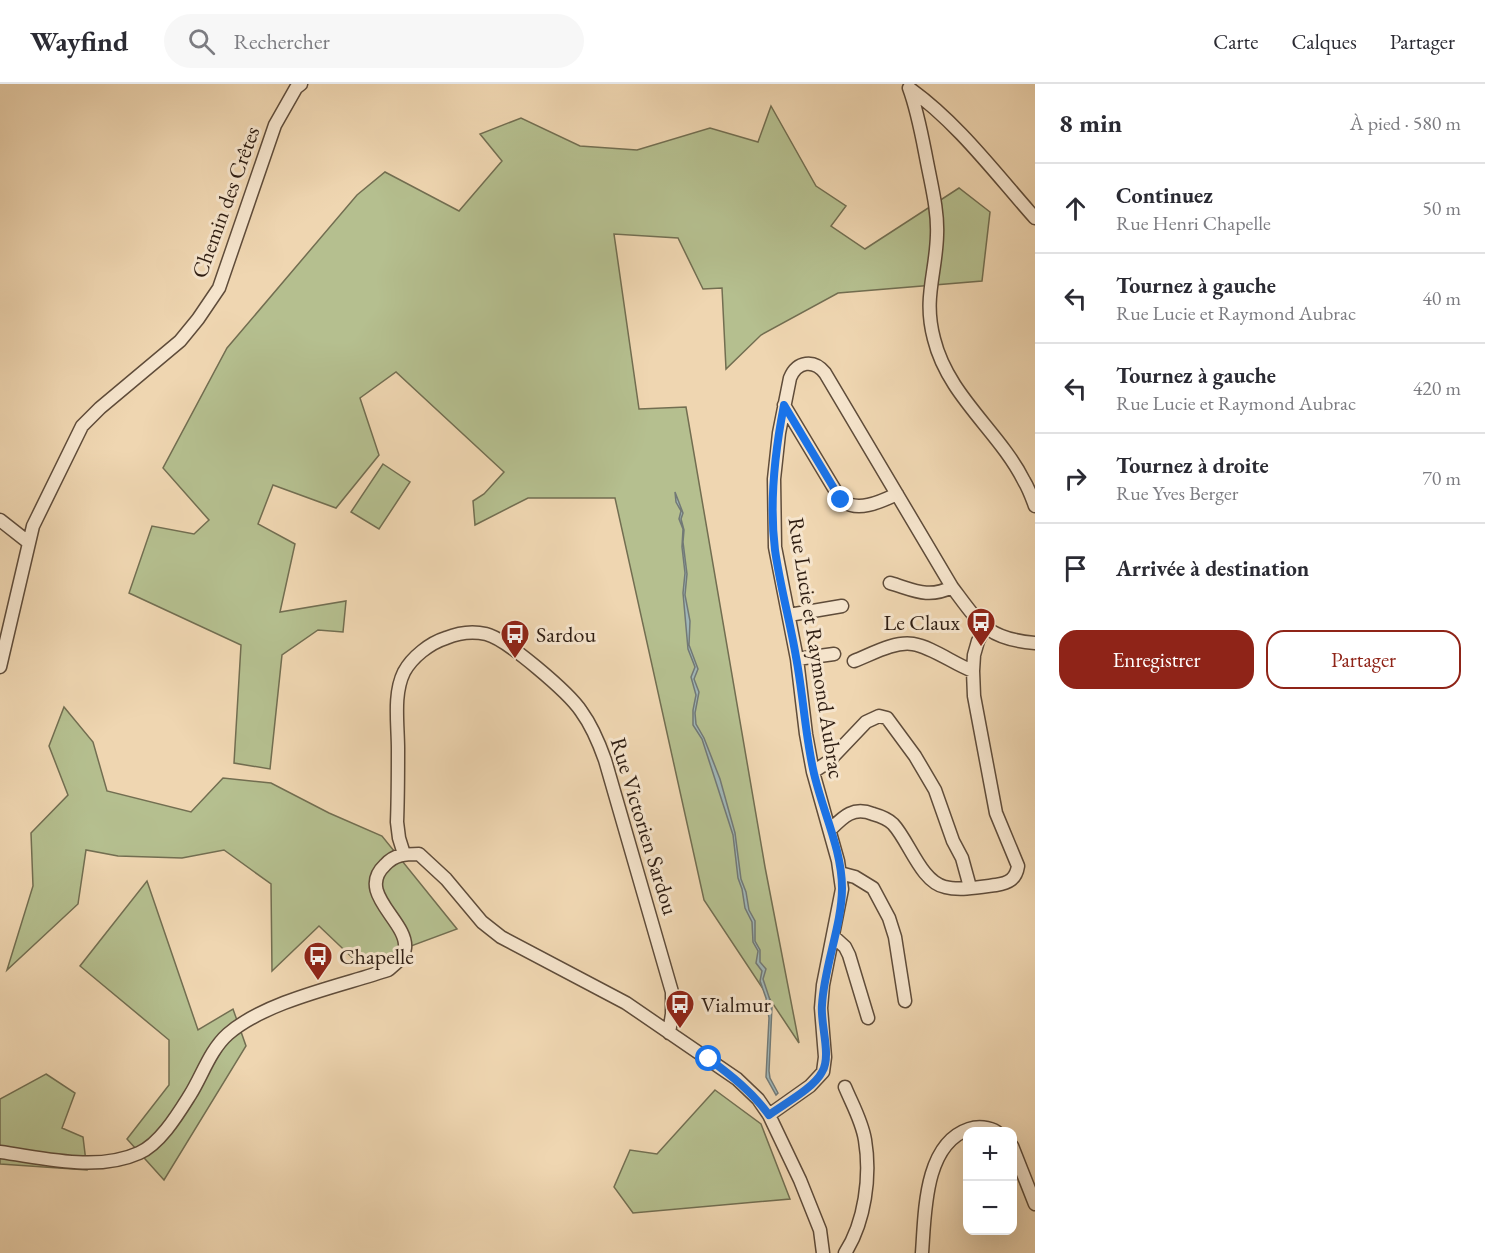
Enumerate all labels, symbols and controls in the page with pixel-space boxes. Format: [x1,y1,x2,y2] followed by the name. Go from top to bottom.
[164,14,584,68] search box
[30,23,128,59] text: Wayfind
[185,25,218,58] icon: search
[233,27,330,56] text: Rechercher
[1213,28,1258,55] text: Carte
[1291,28,1357,55] text: Calques
[1390,28,1455,55] text: Partager
[1059,106,1122,140] text: 8 min
[1350,110,1461,136] text: À pied · 580 m
[185,122,266,282] street label: Chemin des Crêtes
[1116,181,1213,210] text: Continuez
[1059,192,1092,225] icon: ahead
[1422,195,1461,221] text: 50 m
[1116,210,1271,236] text: Rue Henri Chapelle
[1116,271,1276,300] text: Tournez à gauche
[1059,282,1092,315] icon: left
[1422,285,1461,311] text: 40 m
[1116,300,1356,326] text: Rue Lucie et Raymond Aubrac
[1116,361,1276,390] text: Tournez à gauche
[1059,372,1092,405] icon: left
[1413,375,1461,401] text: 420 m
[1116,390,1356,416] text: Rue Lucie et Raymond Aubrac
[1116,451,1269,480] text: Tournez à droite
[1059,462,1092,495] icon: right
[1422,465,1461,491] text: 70 m
[1116,480,1238,506] text: Rue Yves Berger
[827,486,853,512] route end
[782,515,851,781] street label: Rue Lucie et Raymond Aubrac
[1059,552,1092,585] icon: arrive
[1116,554,1309,583] text: Arrivée à destination
[965,606,997,648] bus stop icon: Le Claux
[883,608,961,637] place label: Le Claux
[499,618,531,660] bus stop icon: Sardou
[536,620,596,649] place label: Sardou
[1059,630,1254,689] button: Enregistrer
[1266,630,1461,689] button: Partager
[604,734,685,919] street label: Rue Victorien Sardou
[302,940,334,982] bus stop icon: Chapelle
[339,942,414,971] place label: Chapelle
[664,988,696,1030] bus stop icon: Vialmur
[701,990,772,1019] place label: Vialmur
[695,1045,721,1071] route start
[963,1127,1017,1235] map controls
[963,1127,1017,1181] button: +
[963,1181,1017,1235] button: −

